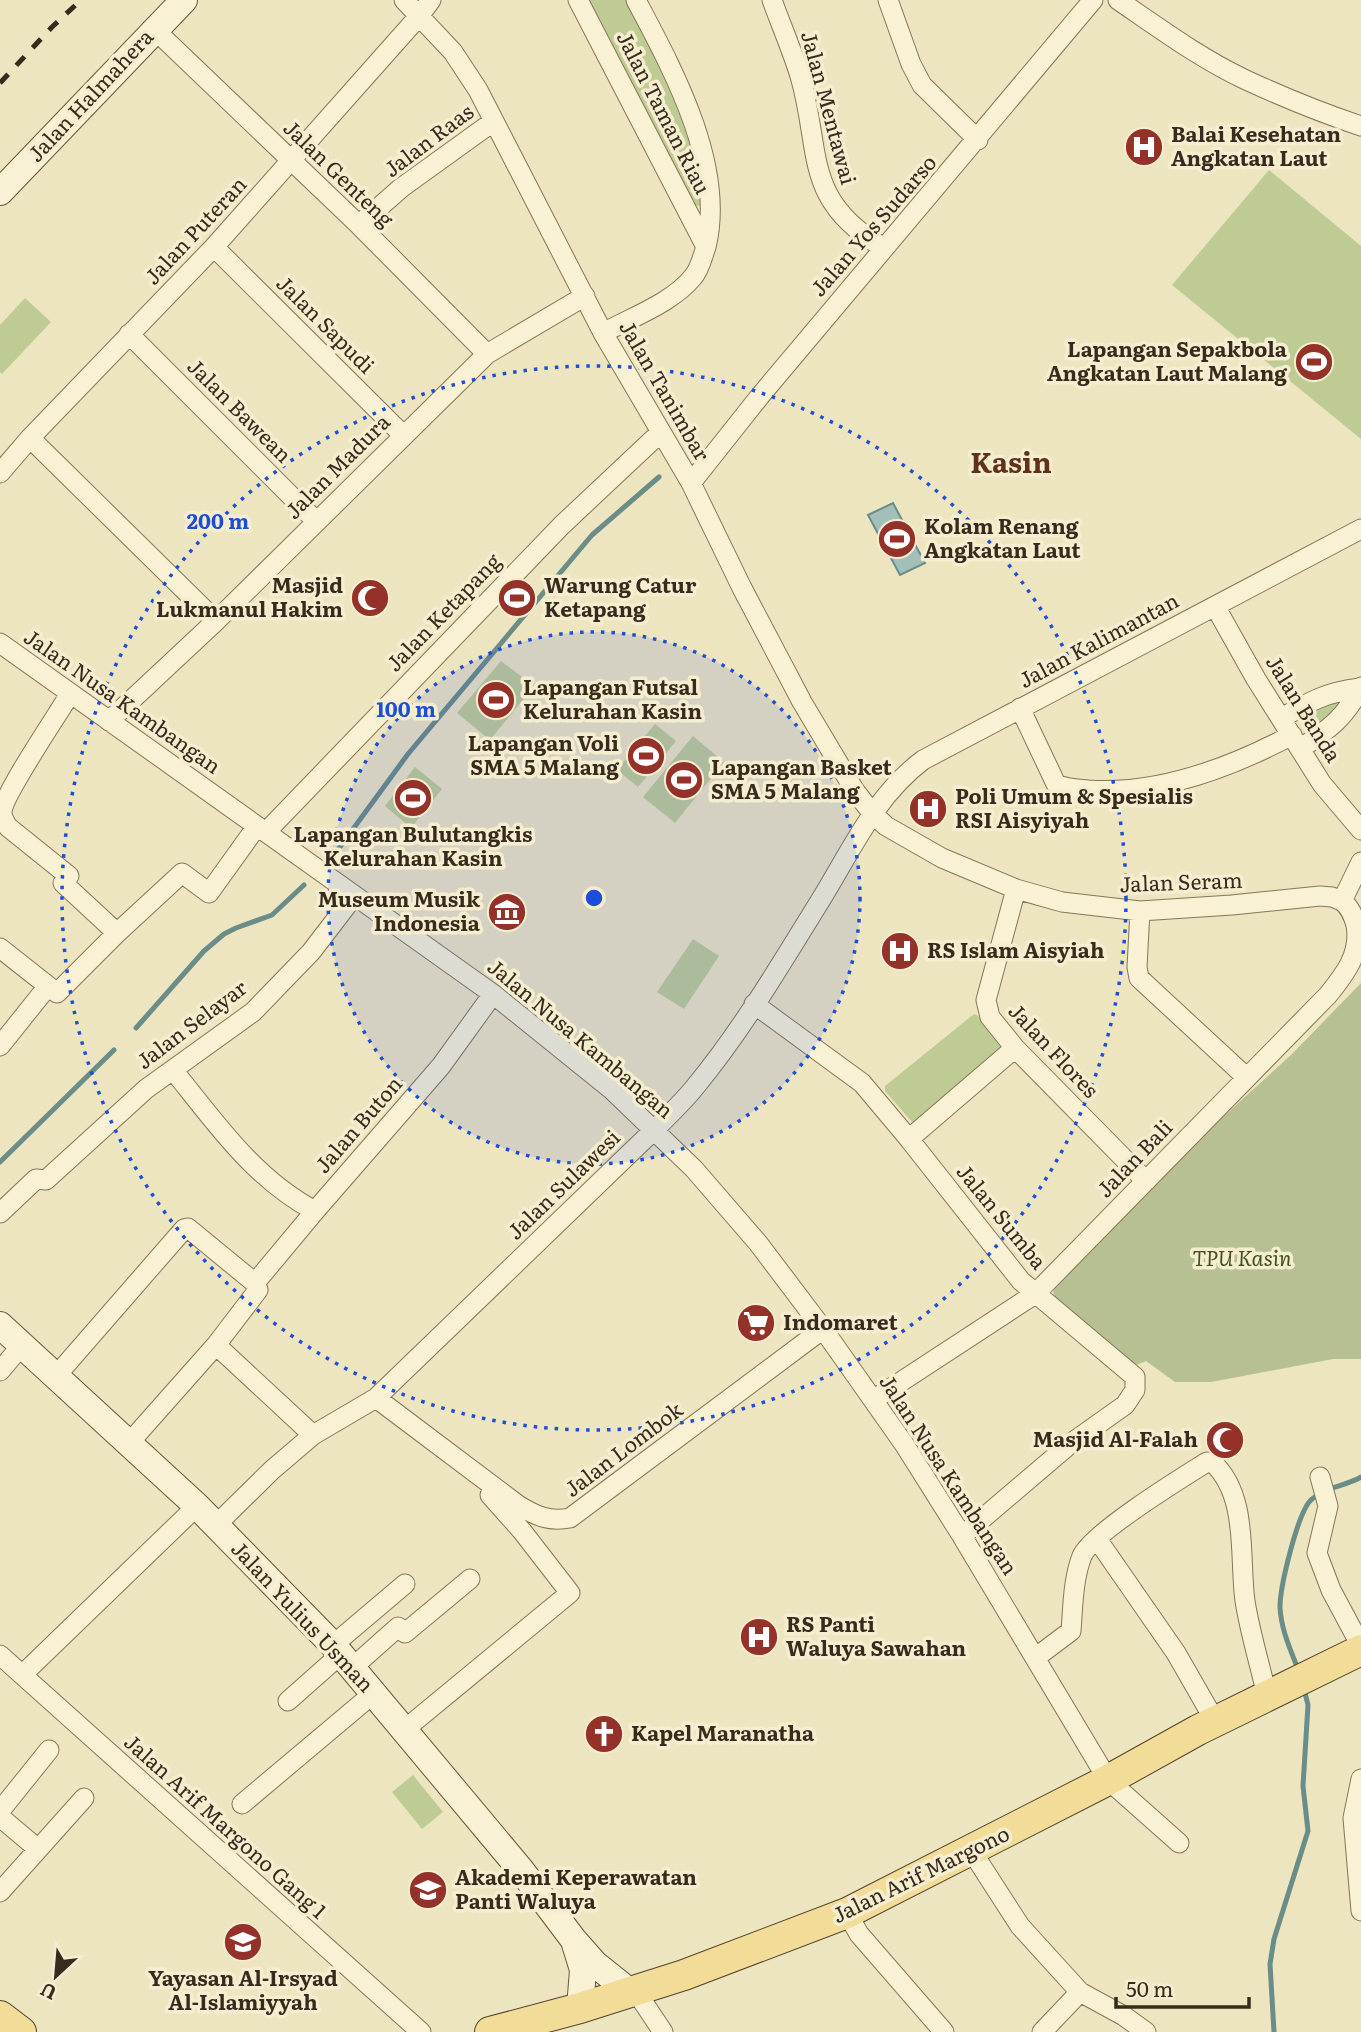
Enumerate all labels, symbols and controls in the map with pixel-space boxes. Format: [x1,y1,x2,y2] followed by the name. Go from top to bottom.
[19,20,160,168] street label: Jalan Halmahera
[611,25,720,199] street label: Jalan Taman Riau
[795,27,866,188] street label: Jalan Mentawai
[376,95,479,183] street label: Jalan Raas
[278,111,402,233] street label: Jalan Genteng
[1171,117,1341,172] place label: Balai Kesehatan Angkatan Laut
[1123,126,1165,168] hospital icon: Balai Kesehatan Angkatan Laut
[802,147,942,302] street label: Jalan Yos Sudarso
[136,168,253,290] street label: Jalan Puteran
[271,267,383,379] street label: Jalan Sapudi
[613,314,719,466] street label: Jalan Tanimbar
[1047,332,1288,387] place label: Lapangan Sepakbola Angkatan Laut Malang
[1293,341,1335,383] sports icon: Lapangan Sepakbola Angkatan Laut Malang
[182,350,300,469] street label: Jalan Bawean
[277,405,396,525] street label: Jalan Madura
[970,440,1052,482] district label: Kasin
[187,504,249,535] text: 200 m
[924,509,1081,564] place label: Kolam Renang Angkatan Laut
[876,518,918,560] sports icon: Kolam Renang Angkatan Laut
[378,545,507,677] street label: Jalan Ketapang
[156,568,343,623] place label: Masjid Lukmanul Hakim
[544,568,697,623] place label: Warung Catur Ketapang
[349,577,391,619] mosque icon: Masjid Lukmanul Hakim
[496,577,538,619] sports icon: Warung Catur Ketapang
[1012,583,1183,694] street label: Jalan Kalimantan
[19,620,228,780] street label: Jalan Nusa Kambangan
[1260,648,1351,768] street label: Jalan Banda
[523,670,702,725] place label: Lapangan Futsal Kelurahan Kasin
[475,679,517,721] sports icon: Lapangan Futsal Kelurahan Kasin
[376,692,436,723] text: 100 m
[468,726,619,781] place label: Lapangan Voli SMA 5 Malang
[625,735,667,777] sports icon: Lapangan Voli SMA 5 Malang
[711,750,893,805] place label: Lapangan Basket SMA 5 Malang
[663,759,705,801] sports icon: Lapangan Basket SMA 5 Malang
[392,777,434,819] sports icon: Lapangan Bulutangkis Kelurahan Kasin
[955,779,1193,834] place label: Poli Umum & Spesialis RSI Aisyiyah
[907,788,949,830] hospital icon: Poli Umum & Spesialis RSI Aisyiyah
[294,817,533,872] place label: Lapangan Bulutangkis Kelurahan Kasin
[1119,863,1243,898] street label: Jalan Seram
[318,882,481,937] place label: Museum Musik Indonesia
[582,886,606,910] centre of rings
[486,891,528,933] museum icon: Museum Musik Indonesia
[879,930,921,972] hospital icon: RS Islam Aisyiah
[927,933,1104,964] place label: RS Islam Aisyiah
[482,950,681,1124] street label: Jalan Nusa Kambangan
[129,971,252,1075] street label: Jalan Selayar
[1003,995,1107,1104] street label: Jalan Flores
[306,1068,408,1179] street label: Jalan Buton
[1088,1111,1178,1203] street label: Jalan Bali
[499,1121,626,1245] street label: Jalan Sulawesi
[951,1156,1056,1275] street label: Jalan Sumba
[1192,1241,1292,1272] park label: TPU Kasin
[735,1302,777,1344] supermarket icon: Indomaret
[783,1305,898,1336] place label: Indomaret
[873,1367,1027,1580] street label: Jalan Nusa Kambangan
[557,1393,688,1503] street label: Jalan Lombok
[1204,1419,1246,1461] mosque icon: Masjid Al-Falah
[1033,1422,1198,1453] place label: Masjid Al-Falah
[225,1533,382,1698] street label: Jalan Yulius Usman
[786,1607,967,1662] place label: RS Panti Waluya Sawahan
[738,1616,780,1658] hospital icon: RS Panti Waluya Sawahan
[583,1713,625,1755] church icon: Kapel Maranatha
[631,1716,815,1747] place label: Kapel Maranatha
[118,1726,335,1925] street label: Jalan Arif Margono Gang 1
[826,1816,1014,1929] street label: Jalan Arif Margono
[455,1860,697,1915] place label: Akademi Keperawatan Panti Waluya
[407,1869,449,1911] school or university icon: Akademi Keperawatan Panti Waluya
[222,1921,264,1963] school or university icon: Yayasan Al-Irsyad Al-Islamiyyah
[21,1941,91,2011] north arrow
[148,1961,338,2016] place label: Yayasan Al-Irsyad Al-Islamiyyah
[1116,1966,1249,2010] scale bar
[1126,1972,1173,2003] text: 50 m
[35,1976,61,2008] text: U

